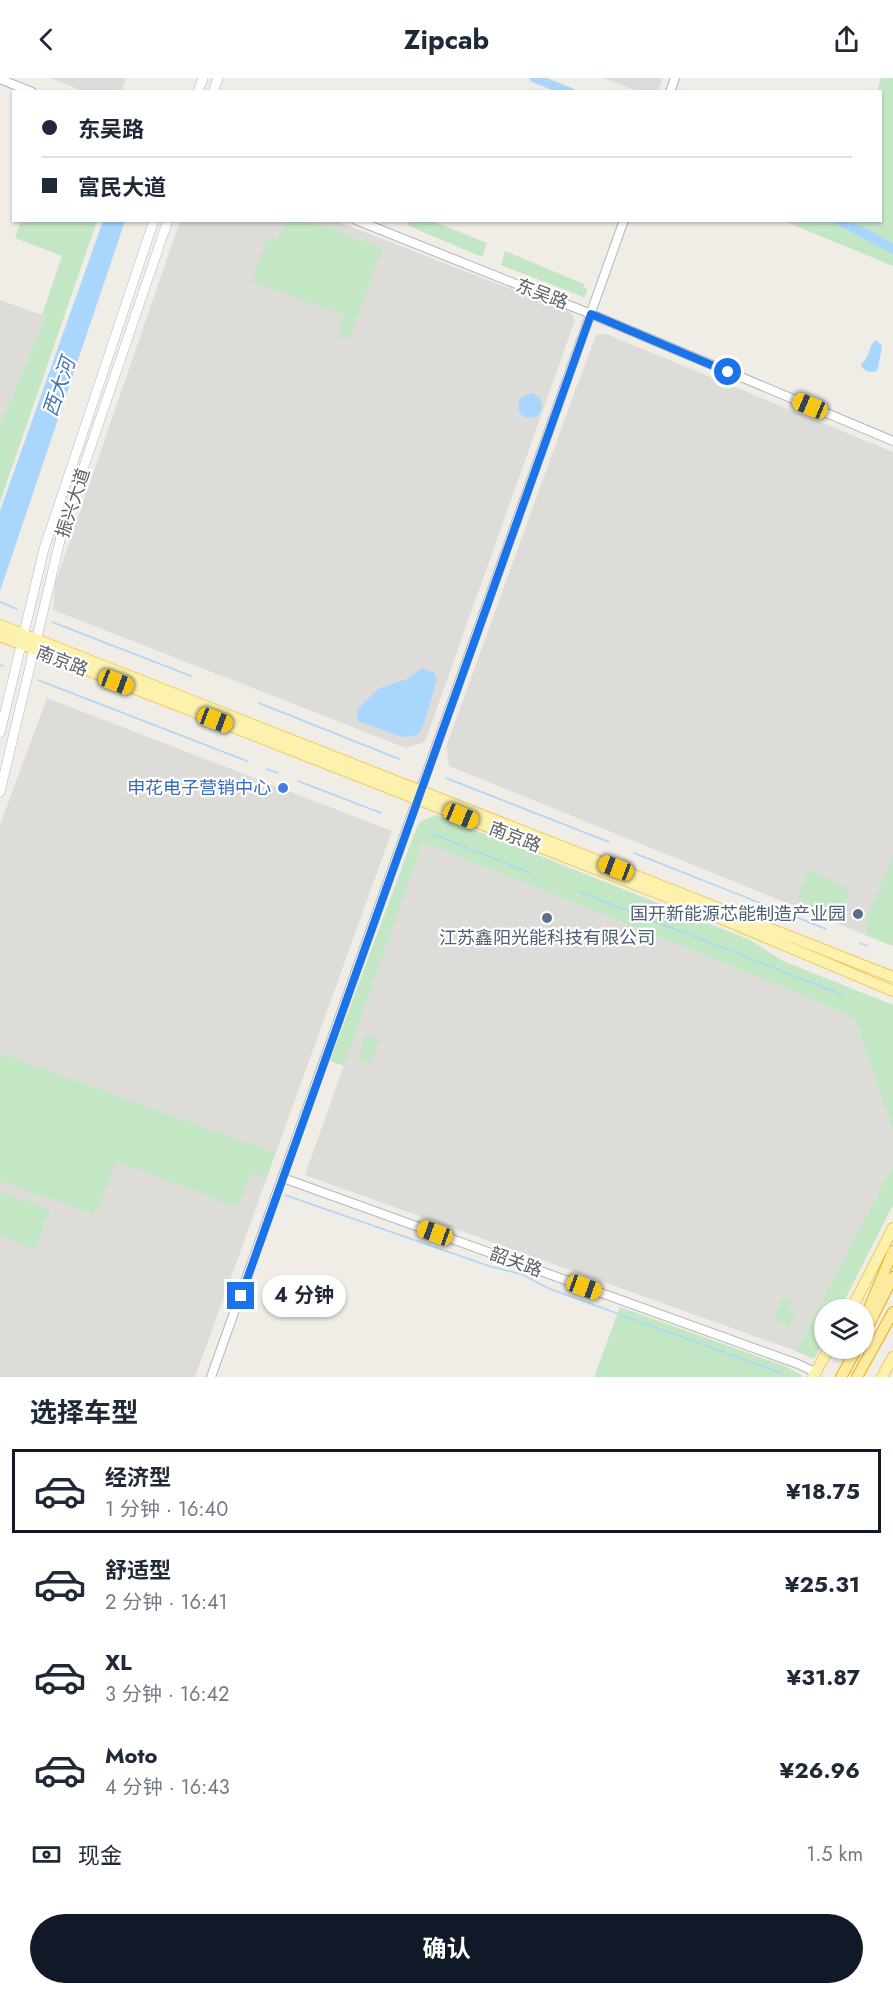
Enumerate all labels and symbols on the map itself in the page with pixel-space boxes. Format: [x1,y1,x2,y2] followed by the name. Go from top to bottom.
[512,272,572,316] street label: 东吴路
[36,350,84,420] water label: 西大河
[714,358,741,385] route start
[790,391,830,421] car
[50,465,96,541] street label: 振兴大道
[32,639,92,683] street label: 南京路
[96,667,136,697] car
[195,705,235,735] car
[127,775,271,801] place label: 申花电子营销中心
[276,781,290,795] marker: 申花电子营销中心
[441,801,481,831] car
[485,815,545,859] street label: 南京路
[596,853,636,883] car
[630,901,846,927] place label: 国开新能源芯能制造产业园
[851,907,865,921] marker: 国开新能源芯能制造产业园
[540,911,554,925] marker: 江苏鑫阳光能科技有限公司
[439,925,655,951] place label: 江苏鑫阳光能科技有限公司
[415,1218,455,1248] car
[486,1241,546,1283] street label: 韶关路
[564,1272,604,1302] car
[262,1275,346,1317] callout: 4 分钟
[227,1282,254,1309] route end

